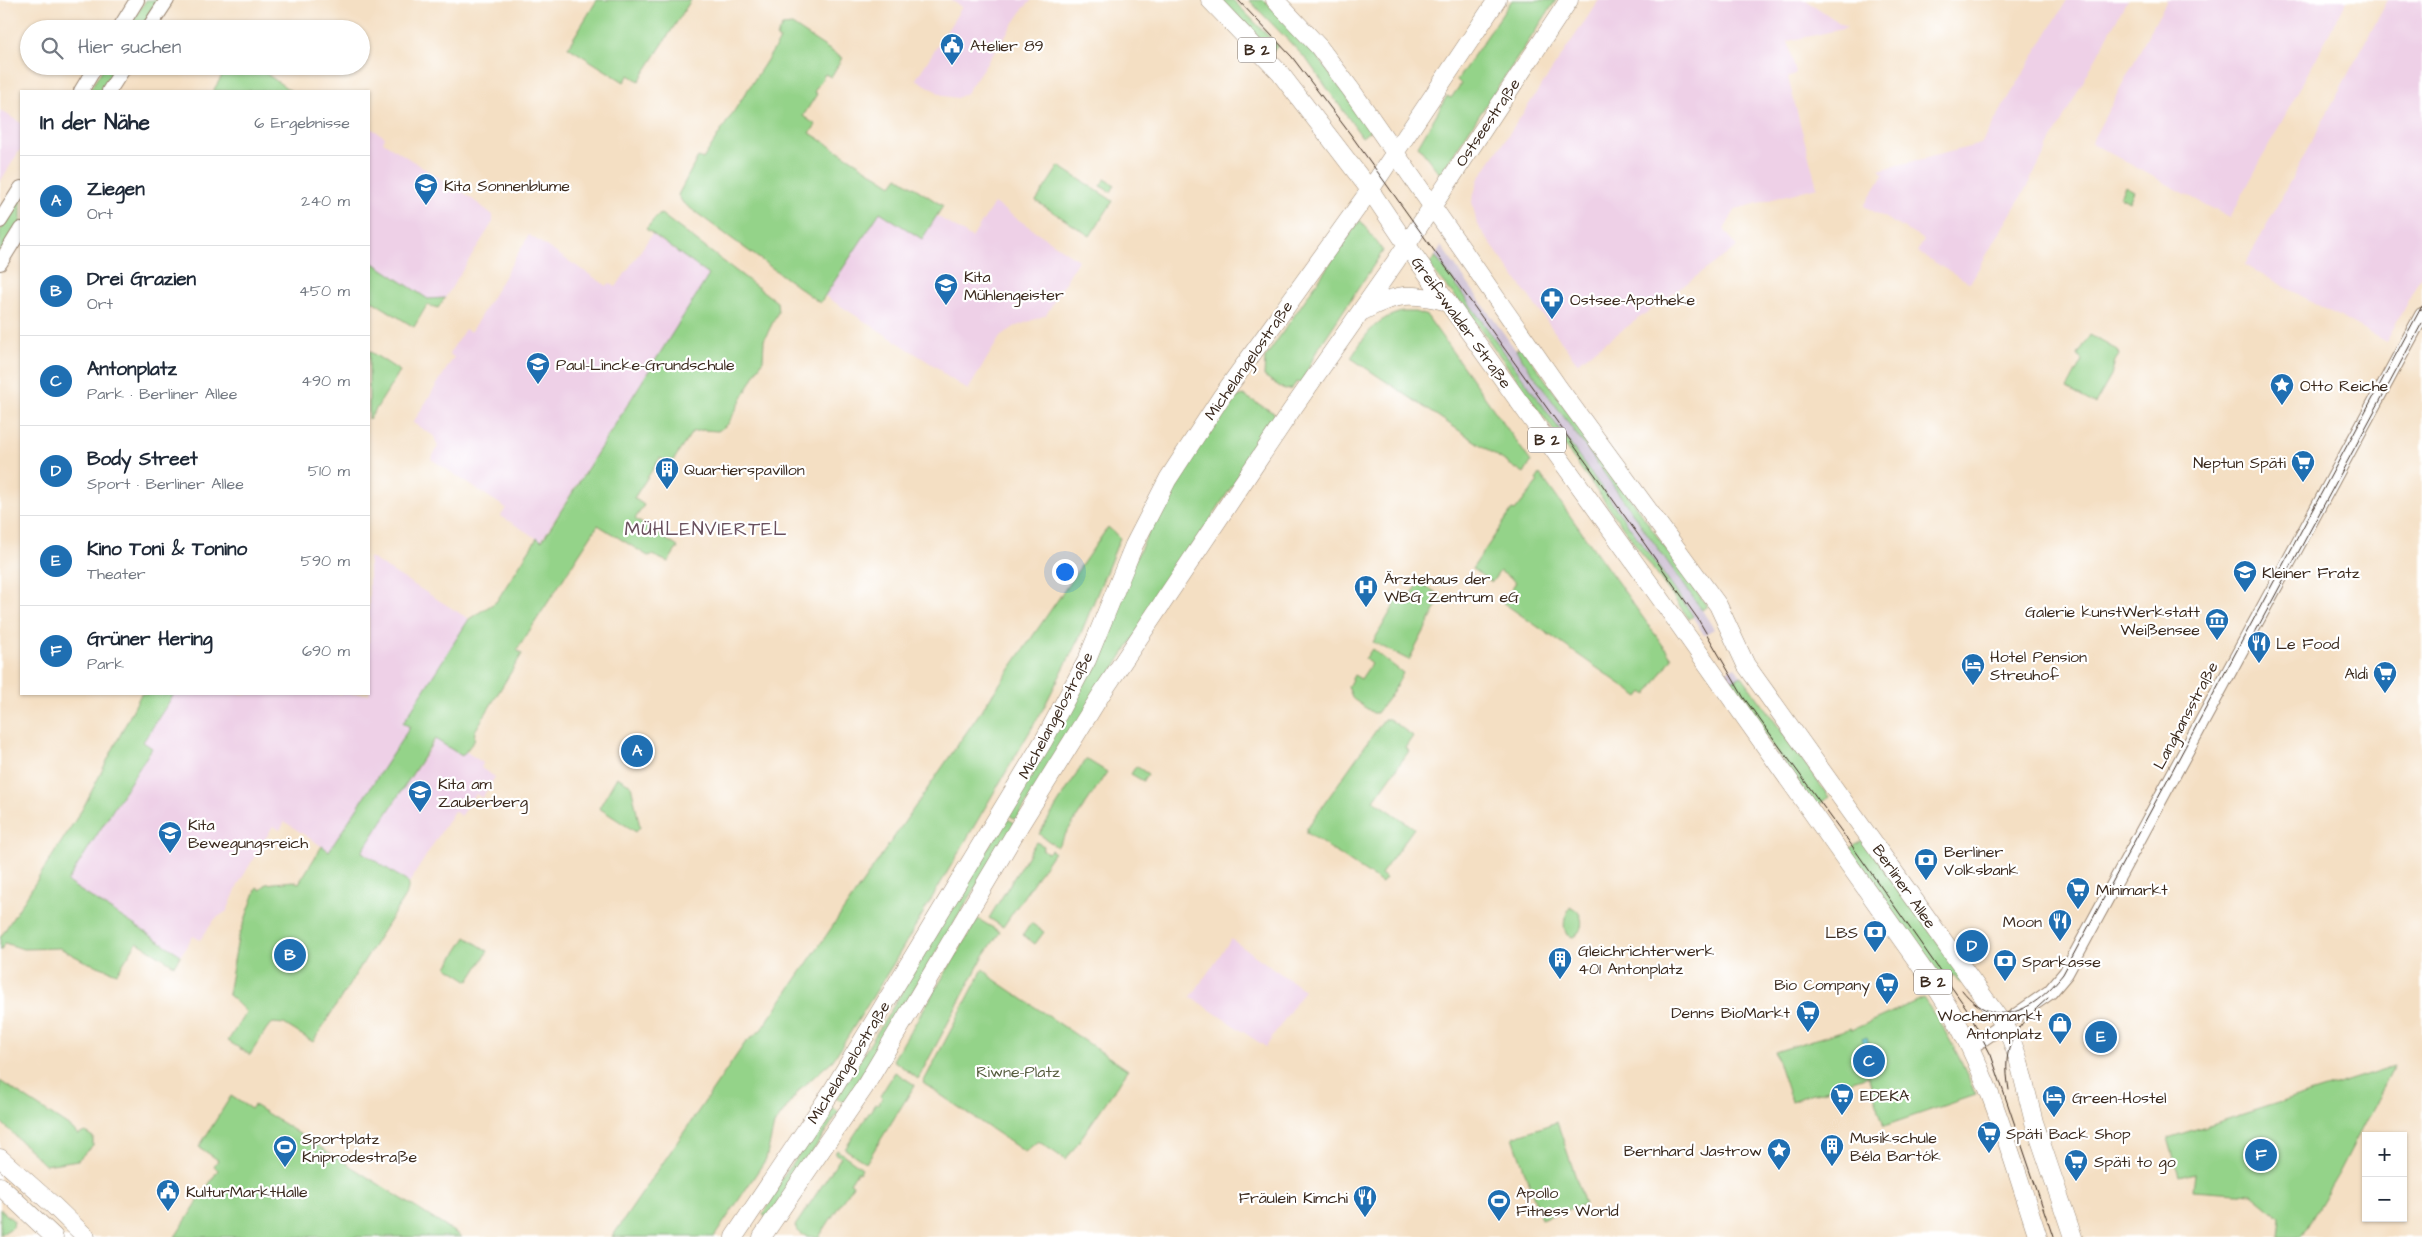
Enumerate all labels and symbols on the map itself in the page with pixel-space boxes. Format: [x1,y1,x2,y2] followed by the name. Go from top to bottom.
[939,32,965,66] public building icon: Atelier 89
[970,35,1044,57] place label: Atelier 89
[1238,38,1276,62] road number: B 2
[1450,74,1526,171] street label: Ostseestraße
[413,172,439,206] school or university icon: Kita Sonnenblume
[444,175,570,197] place label: Kita Sonnenblume
[1406,252,1517,393] street label: Greifswalder Straße
[964,266,1064,307] place label: Kita Mühlengeister
[933,272,959,306] school or university icon: Kita Mühlengeister
[1539,286,1565,320] pharmacy icon: Ostsee-Apotheke
[1570,289,1696,311] place label: Ostsee-Apotheke
[1199,296,1299,425] street label: Michelangelostraße
[525,351,551,385] school or university icon: Paul-Lincke-Grundschule
[556,354,735,376] place label: Paul-Lincke-Grundschule
[2269,372,2295,406] place icon: Otto Reiche
[2300,375,2389,397] place label: Otto Reiche
[1528,428,1566,452] road number: B 2
[2290,449,2316,483] supermarket icon: Neptun Späti
[2193,452,2287,474] place label: Neptun Späti
[654,456,680,490] building icon: Quartierspavillon
[684,459,805,481] place label: Quartierspavillon
[624,516,788,543] district label: MÜHLENVIERTEL
[1052,559,1078,585] your location
[2232,559,2258,593] school or university icon: Kleiner Fratz
[2262,562,2360,584] place label: Kleiner Fratz
[1384,568,1519,608] place label: Ärztehaus der WBG Zentrum eG
[1353,574,1379,608] hospital icon: Ärztehaus der WBG Zentrum eG
[2025,601,2201,641] place label: Galerie kunstWerkstatt Weißensee
[2204,607,2230,641] museum icon: Galerie kunstWerkstatt Weißensee
[2246,630,2272,664] restaurant icon: Le Food
[2276,633,2339,655] place label: Le Food
[1990,646,2087,686] place label: Hotel Pension Streuhof
[1013,648,1100,783] street label: Michelangelostraße
[1960,652,1986,686] hotel icon: Hotel Pension Streuhof
[2148,657,2225,774] street label: Langhansstraße
[2372,660,2398,694] supermarket icon: Aldi
[2345,663,2369,685] place label: Aldi
[621,732,653,770] pin: A
[438,773,528,814] place label: Kita am Zauberberg
[407,779,433,813] school or university icon: Kita am Zauberberg
[188,814,308,855] place label: Kita Bewegungsreich
[157,820,183,854] school or university icon: Kita Bewegungsreich
[1867,840,1942,933] street label: Berliner Allee
[1944,841,2019,881] place label: Berliner Volksbank
[1913,847,1939,881] bank icon: Berliner Volksbank
[2065,876,2091,910] supermarket icon: Minimarkt
[2096,879,2168,901] place label: Minimarkt
[2047,908,2073,942] restaurant icon: Moon
[2003,911,2042,933] place label: Moon
[1862,919,1888,953] bank icon: LBS
[1825,922,1858,944] place label: LBS
[1956,927,1988,965] pin: D
[274,936,306,974] pin: B
[1578,940,1714,980] place label: Gleichrichterwerk 401 Antonplatz
[1547,946,1573,980] building icon: Gleichrichterwerk 401 Antonplatz
[1992,948,2018,982] bank icon: Sparkasse
[2022,951,2101,973] place label: Sparkasse
[1914,970,1952,994] road number: B 2
[1874,971,1900,1005] supermarket icon: Bio Company
[1774,974,1870,997] place label: Bio Company
[802,997,897,1129] street label: Michelangelostraße
[1795,999,1821,1033] supermarket icon: Denns BioMarkt
[1671,1002,1791,1024] place label: Denns BioMarkt
[1938,1005,2043,1045] place label: Wochenmarkt Antonplatz
[2047,1011,2073,1045] shop icon: Wochenmarkt Antonplatz
[2085,1018,2117,1056] pin: E
[1853,1042,1885,1080] pin: C
[976,1061,1060,1083] park label: Riwne-Platz
[1829,1082,1855,1116] supermarket icon: EDEKA
[2041,1084,2067,1118] hotel icon: Green-Hostel
[1860,1085,1909,1107] place label: EDEKA
[2072,1087,2167,1109] place label: Green-Hostel
[1976,1120,2002,1154] supermarket icon: Späti Back Shop
[2006,1123,2131,1145] place label: Späti Back Shop
[1850,1127,1941,1167] place label: Musikschule Béla Bartók
[302,1128,418,1168] place label: Sportplatz Kniprodestraße
[1819,1133,1845,1167] building icon: Musikschule Béla Bartók
[272,1134,298,1168] sports icon: Sportplatz Kniprodestraße
[2245,1136,2277,1174] pin: F
[1766,1137,1792,1171] place icon: Bernhard Jastrow
[1624,1140,1762,1162] place label: Bernhard Jastrow
[2063,1148,2089,1182] supermarket icon: Späti to go
[2094,1151,2176,1174] place label: Späti to go
[155,1178,181,1212] public building icon: KulturMarktHalle
[186,1181,308,1203] place label: KulturMarktHalle
[1516,1182,1619,1222] place label: Apollo Fitness World
[1352,1184,1378,1218] restaurant icon: Fräulein Kimchi
[1239,1187,1349,1209] place label: Fräulein Kimchi
[1486,1188,1512,1222] sports icon: Apollo Fitness World

